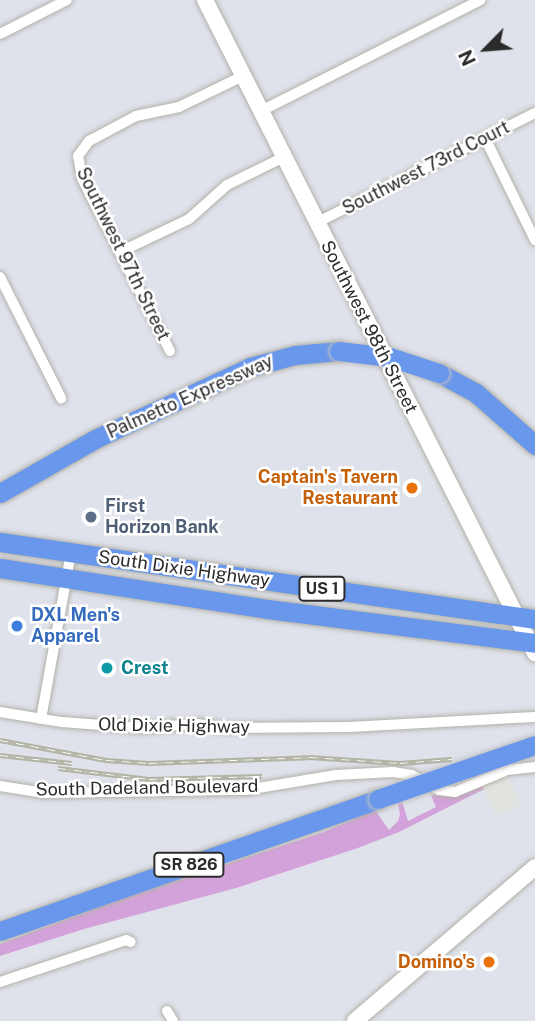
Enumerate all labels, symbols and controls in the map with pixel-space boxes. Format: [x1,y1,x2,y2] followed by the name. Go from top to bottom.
[451,14,521,84] north arrow
[454,46,480,69] text: N
[339,116,513,220] street label: Southwest 73rd Court
[72,164,174,344] street label: Southwest 97th Street
[316,237,422,417] street label: Southwest 98th Street
[104,351,276,443] street label: Palmetto Expressway
[258,467,398,510] place label: Captain's Tavern Restaurant
[404,480,420,496] marker: Captain's Tavern Restaurant
[105,496,219,538] place label: First Horizon Bank
[83,509,99,525] marker: First Horizon Bank
[97,546,271,592] street label: South Dixie Highway
[298,576,346,602] road number: US 1
[31,605,120,648] place label: DXL Men's Apparel
[9,618,25,634] marker: DXL Men's Apparel
[121,657,169,679] place label: Crest
[99,660,115,676] marker: Crest
[98,714,250,738] street label: Old Dixie Highway
[35,775,259,801] street label: South Dadeland Boulevard
[152,852,226,878] road number: SR 826
[398,951,475,973] place label: Domino's
[481,954,497,970] marker: Domino's

